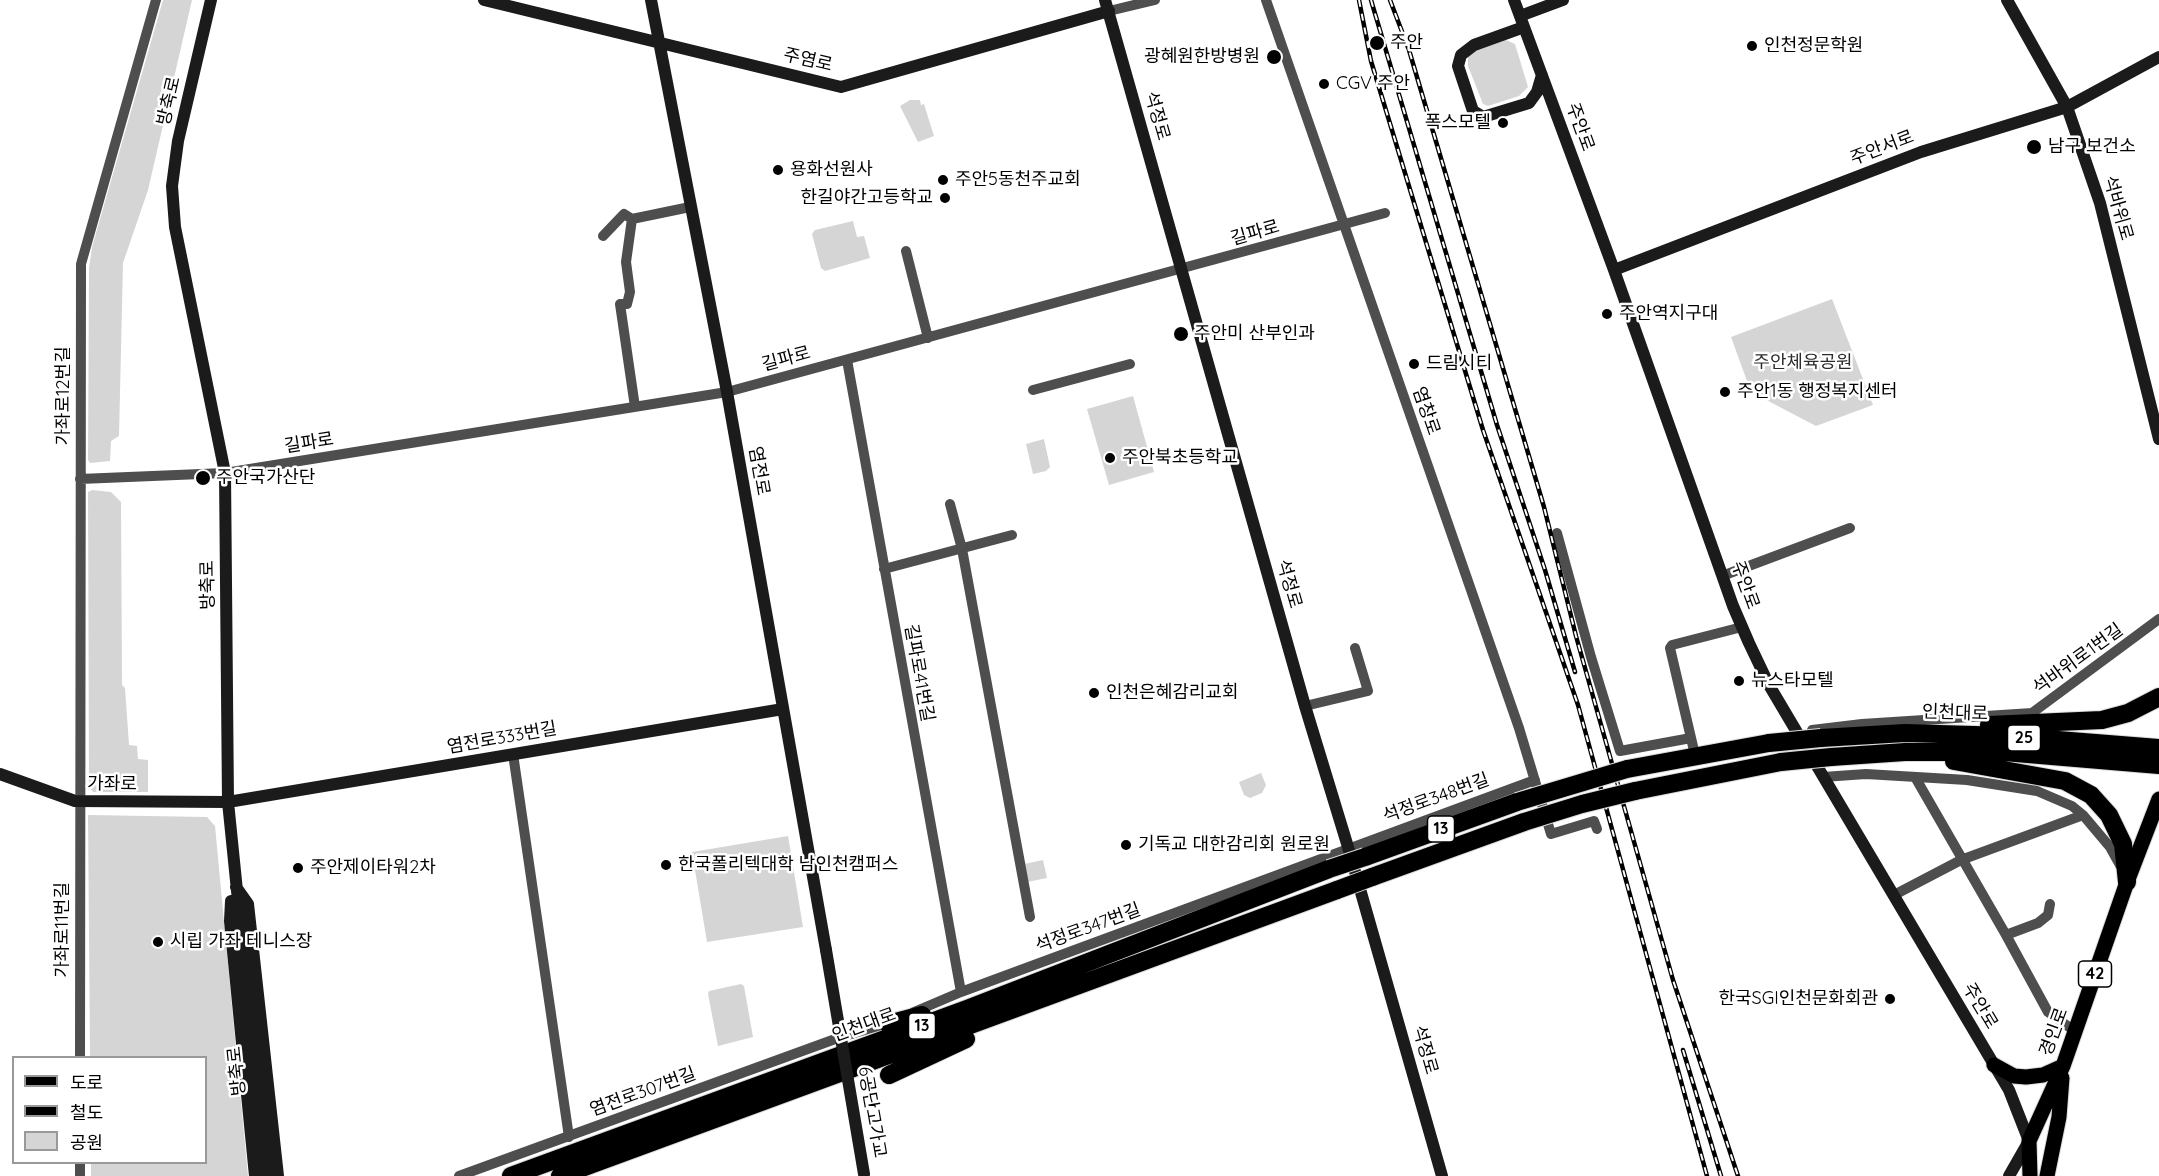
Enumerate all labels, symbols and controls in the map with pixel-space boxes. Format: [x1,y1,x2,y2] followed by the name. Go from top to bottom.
[1390,32,1423,54] place label: 주안
[1368,34,1386,52] marker: 주안
[1764,35,1863,57] place label: 인천정문학원
[1745,39,1759,53] marker: 인천정문학원
[781,44,835,76] street label: 주염로
[1144,46,1260,68] place label: 광혜원한방병원
[1265,48,1283,66] marker: 광혜원한방병원
[1336,73,1410,95] place label: CGV 주안
[153,74,185,128] street label: 방축로
[1317,77,1331,91] marker: CGV 주안
[1140,89,1174,143] street label: 석정로
[1561,100,1599,154] street label: 주안로
[1425,112,1491,134] place label: 폭스모텔
[1496,116,1510,130] marker: 폭스모텔
[1847,126,1917,170] street label: 주안서로
[2048,136,2136,158] place label: 남구 보건소
[2025,138,2043,156] marker: 남구 보건소
[790,159,873,181] place label: 용화선원사
[771,163,785,177] marker: 용화선원사
[955,169,1081,191] place label: 주안5동천주교회
[936,173,950,187] marker: 주안5동천주교회
[2098,173,2138,243] street label: 석바위로
[801,187,933,209] place label: 한길야간고등학교
[938,191,952,205] marker: 한길야간고등학교
[1228,216,1282,250] street label: 길파로
[1619,303,1718,325] place label: 주안역지구대
[1600,307,1614,321] marker: 주안역지구대
[1194,323,1315,345] place label: 주안미 산부인과
[1172,325,1190,343] marker: 주안미 산부인과
[759,342,813,376] street label: 길파로
[53,346,75,446] street label: 가좌로12번길
[1753,352,1853,374] park label: 주안체육공원
[1426,353,1492,375] place label: 드림시티
[1407,357,1421,371] marker: 드림시티
[1737,381,1898,403] place label: 주안1동 행정복지센터
[1408,384,1444,438] street label: 염창로
[1718,385,1732,399] marker: 주안1동 행정복지센터
[283,428,335,458] street label: 길파로
[744,445,774,497] street label: 염전로
[1122,447,1238,469] place label: 주안북초등학교
[1103,451,1117,465] marker: 주안북초등학교
[216,467,315,489] place label: 주안국가산단
[194,469,212,487] marker: 주안국가산단
[1272,557,1306,611] street label: 석정로
[1726,558,1764,612] street label: 주안로
[197,560,219,610] street label: 방축로
[2029,619,2127,699] street label: 석바위로1번길
[900,622,938,724] street label: 길파로41번길
[1751,670,1834,692] place label: 뉴스타모텔
[1732,674,1746,688] marker: 뉴스타모텔
[1106,682,1238,704] place label: 인천은혜감리교회
[1087,686,1101,700] marker: 인천은혜감리교회
[1922,701,1988,725] street label: 인천대로
[445,718,559,758] street label: 염전로333번길
[2008,725,2040,751] road number: 25
[1380,769,1492,827] street label: 석정로348번길
[87,773,137,795] street label: 가좌로
[1428,816,1454,842] road number: 13
[1138,834,1330,856] place label: 기독교 대한감리회 원로원
[1119,838,1133,852] marker: 기독교 대한감리회 원로원
[678,854,898,876] place label: 한국폴리텍대학 남인천캠퍼스
[310,857,436,879] place label: 주안제이타워2차
[659,858,673,872] marker: 한국폴리텍대학 남인천캠퍼스
[291,861,305,875] marker: 주안제이타워2차
[52,882,74,978] street label: 가좌로11번길
[1032,899,1144,957] street label: 석정로347번길
[170,931,312,953] place label: 시립 가좌 테니스장
[151,935,165,949] marker: 시립 가좌 테니스장
[2078,961,2112,987] road number: 42
[1958,979,2002,1033] street label: 주안로
[1718,988,1878,1010] place label: 한국SGI인천문화회관
[1883,992,1897,1006] marker: 한국SGI인천문화회관
[829,1004,899,1046] street label: 인천대로
[2035,1005,2073,1059] street label: 경인로
[908,1013,936,1039] road number: 13
[1408,1023,1442,1077] street label: 석정로
[224,1045,250,1097] street label: 방축로
[12,1056,207,1164] legend
[587,1063,699,1121] street label: 염전로307번길
[853,1065,891,1159] street label: 6공단고가교
[70,1071,103,1094] text: 도로
[70,1101,103,1124] text: 철도
[70,1131,103,1154] text: 공원

